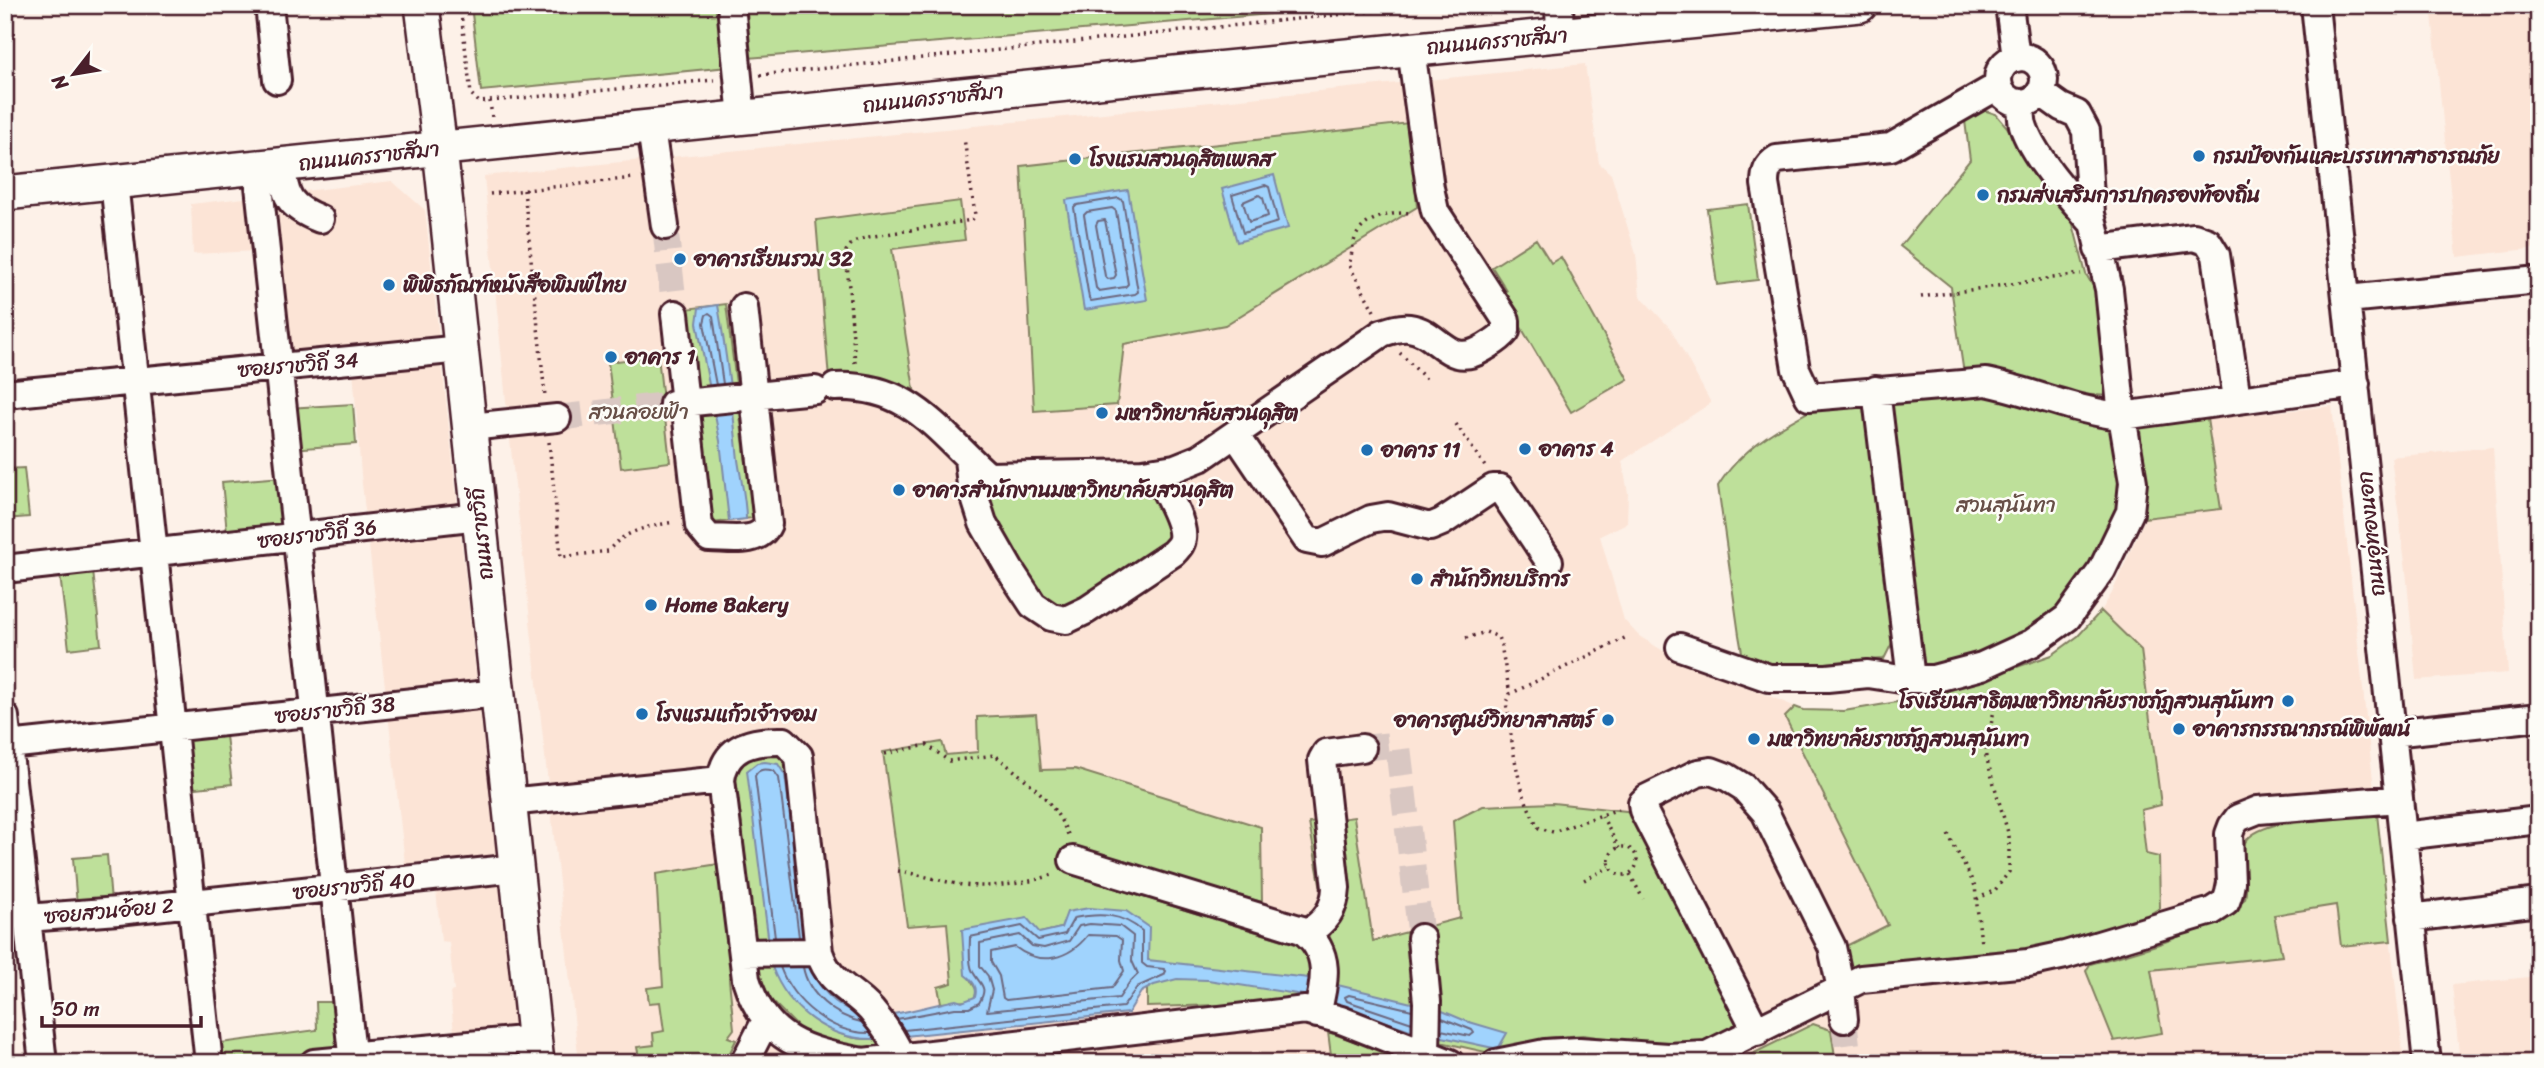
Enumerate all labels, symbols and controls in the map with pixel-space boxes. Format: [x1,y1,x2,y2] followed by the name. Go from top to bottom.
[1425,16,1569,66] street label: ถนนนครราชสีมา
[38,38,108,108] north arrow
[42,68,78,97] text: N
[860,72,1006,124] street label: ถนนนครราชสีมา
[296,130,442,182] street label: ถนนนครราชสีมา
[2213,137,2501,175] place label: กรมป้องกันและบรรเทาสาธารณภัย
[1089,140,1276,178] place label: โรงแรมสวนดุสิตเพลส
[2191,148,2207,164] marker: กรมป้องกันและบรรเทาสาธารณภัย
[1067,151,1083,167] marker: โรงแรมสวนดุสิตเพลส
[1997,176,2260,214] place label: กรมส่งเสริมการปกครองท้องถิ่น
[1975,187,1991,203] marker: กรมส่งเสริมการปกครองท้องถิ่น
[693,240,853,278] place label: อาคารเรียนรวม 32
[672,251,688,267] marker: อาคารเรียนรวม 32
[403,266,627,304] place label: พิพิธภัณฑ์หนังสือพิมพ์ไทย
[381,277,397,293] marker: พิพิธภัณฑ์หนังสือพิมพ์ไทย
[624,338,695,376] place label: อาคาร 1
[236,341,360,389] street label: ซอยราชวิถี 34
[603,349,619,365] marker: อาคาร 1
[588,393,689,431] park label: สวนลอยฟ้า
[1115,394,1299,432] place label: มหาวิทยาลัยสวนดุสิต
[1094,405,1110,421] marker: มหาวิทยาลัยสวนดุสิต
[1538,430,1614,468] place label: อาคาร 4
[1380,431,1461,469] place label: อาคาร 11
[1517,441,1533,457] marker: อาคาร 4
[1359,442,1375,458] marker: อาคาร 11
[2346,469,2396,599] street label: ถนนอู่ทองนอก
[912,471,1234,509] place label: อาคารสำนักงานมหาวิทยาลัยสวนดุสิต
[891,482,907,498] marker: อาคารสำนักงานมหาวิทยาลัยสวนดุสิต
[457,483,505,582] street label: ถนนราชวิถี
[1955,486,2056,524] park label: สวนสุนันทา
[255,508,379,560] street label: ซอยราชวิถี 36
[1430,560,1571,598] place label: สำนักวิทยบริการ
[1409,571,1425,587] marker: สำนักวิทยบริการ
[664,586,789,624] place label: Home Bakery
[643,597,659,613] marker: Home Bakery
[1898,682,2274,720] place label: โรงเรียนสาธิตมหาวิทยาลัยราชภัฏสวนสุนันทา
[273,685,397,735] street label: ซอยราชวิถี 38
[2280,693,2296,709] marker: โรงเรียนสาธิตมหาวิทยาลัยราชภัฏสวนสุนันทา
[656,695,818,733] place label: โรงแรมแก้วเจ้าจอม
[1393,701,1598,739] place label: อาคารศูนย์วิทยาสาสตร์
[634,706,650,722] marker: โรงแรมแก้วเจ้าจอม
[2192,710,2415,748] place label: อาคารกรรณาภรณ์พิพัฒน์
[1600,712,1616,728] marker: อาคารศูนย์วิทยาสาสตร์
[1767,720,2029,758] place label: มหาวิทยาลัยราชภัฏสวนสุนันทา
[2171,721,2187,737] marker: อาคารกรรณาภรณ์พิพัฒน์
[1746,731,1762,747] marker: มหาวิทยาลัยราชภัฏสวนสุนันทา
[291,861,417,911] street label: ซอยราชวิถี 40
[43,886,175,936] street label: ซอยสวนอ้อย 2
[42,984,201,1028] scale bar
[52,990,100,1028] text: 50 m

